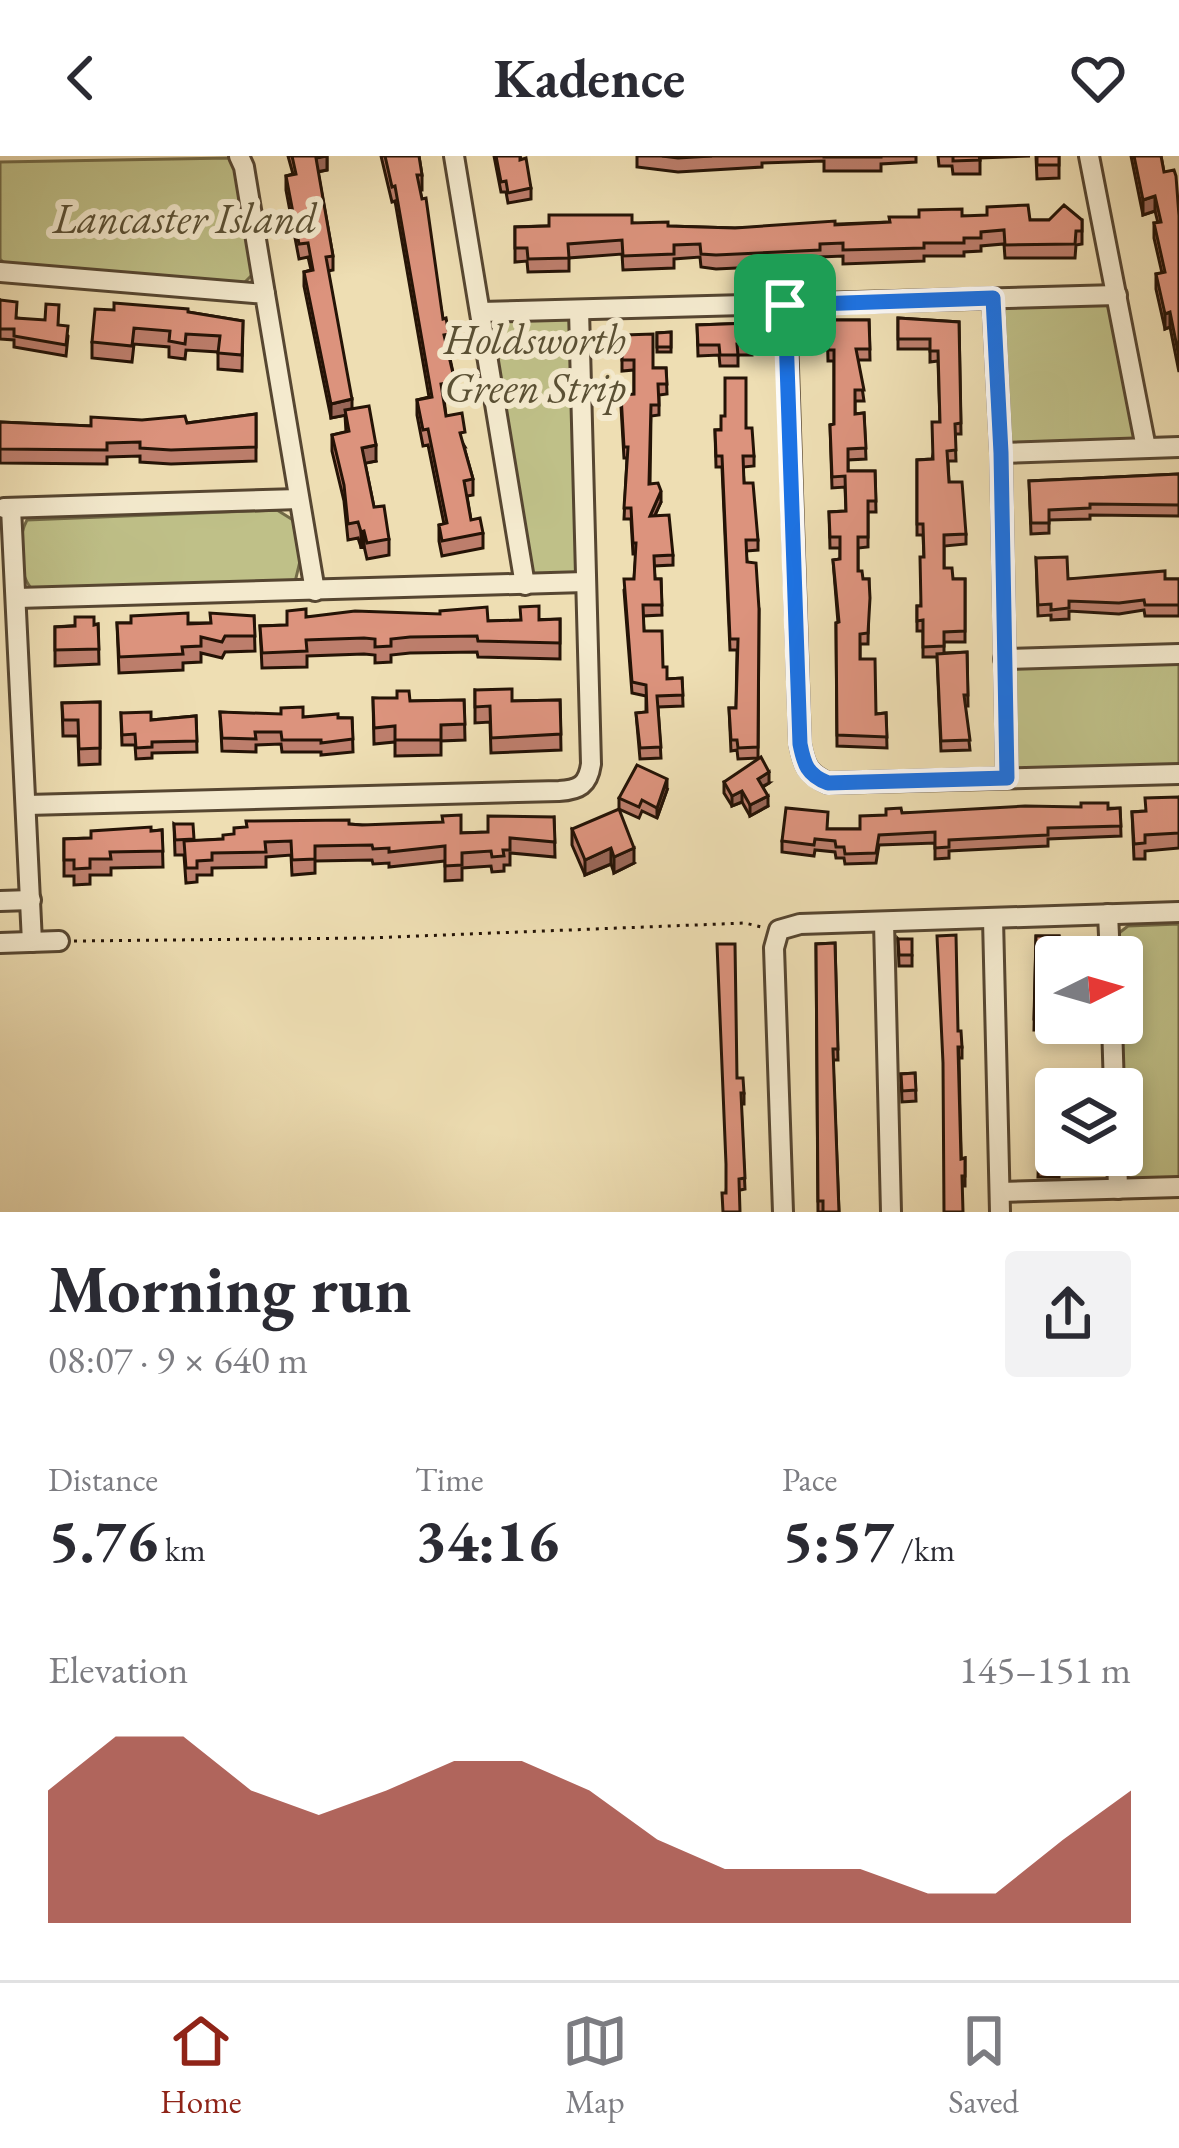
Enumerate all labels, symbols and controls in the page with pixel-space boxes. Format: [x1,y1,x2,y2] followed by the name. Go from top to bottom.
[494,43,685,113] text: Kadence
[48,45,114,111] icon: back
[1065,45,1131,111] icon: heart
[52,191,318,246] park label: Lancaster Island
[734,254,836,356] pin
[752,272,818,338] icon: arrive
[443,312,627,415] park label: Holdsworth Green Strip
[1035,936,1143,1044] north arrow
[1035,936,1143,1176] map controls
[1035,1068,1143,1176] button: layers
[48,1246,412,1332] text: Morning run
[1005,1251,1131,1377] button: share
[48,1334,308,1385] text: 08:07 · 9 × 640 m
[48,1458,158,1501] text: Distance
[415,1458,484,1501] text: Time
[782,1458,837,1501] text: Pace
[48,1501,158,1579] text: 5.76
[415,1501,559,1579] text: 34:16
[782,1501,894,1579] text: 5:57
[158,1528,206,1571] text: km
[894,1528,955,1571] text: /km
[48,1644,188,1695] text: Elevation
[959,1644,1131,1695] text: 145–151 m
[160,2008,242,2123] tab: Home
[562,2008,628,2123] tab: Map
[948,2008,1019,2123] tab: Saved

